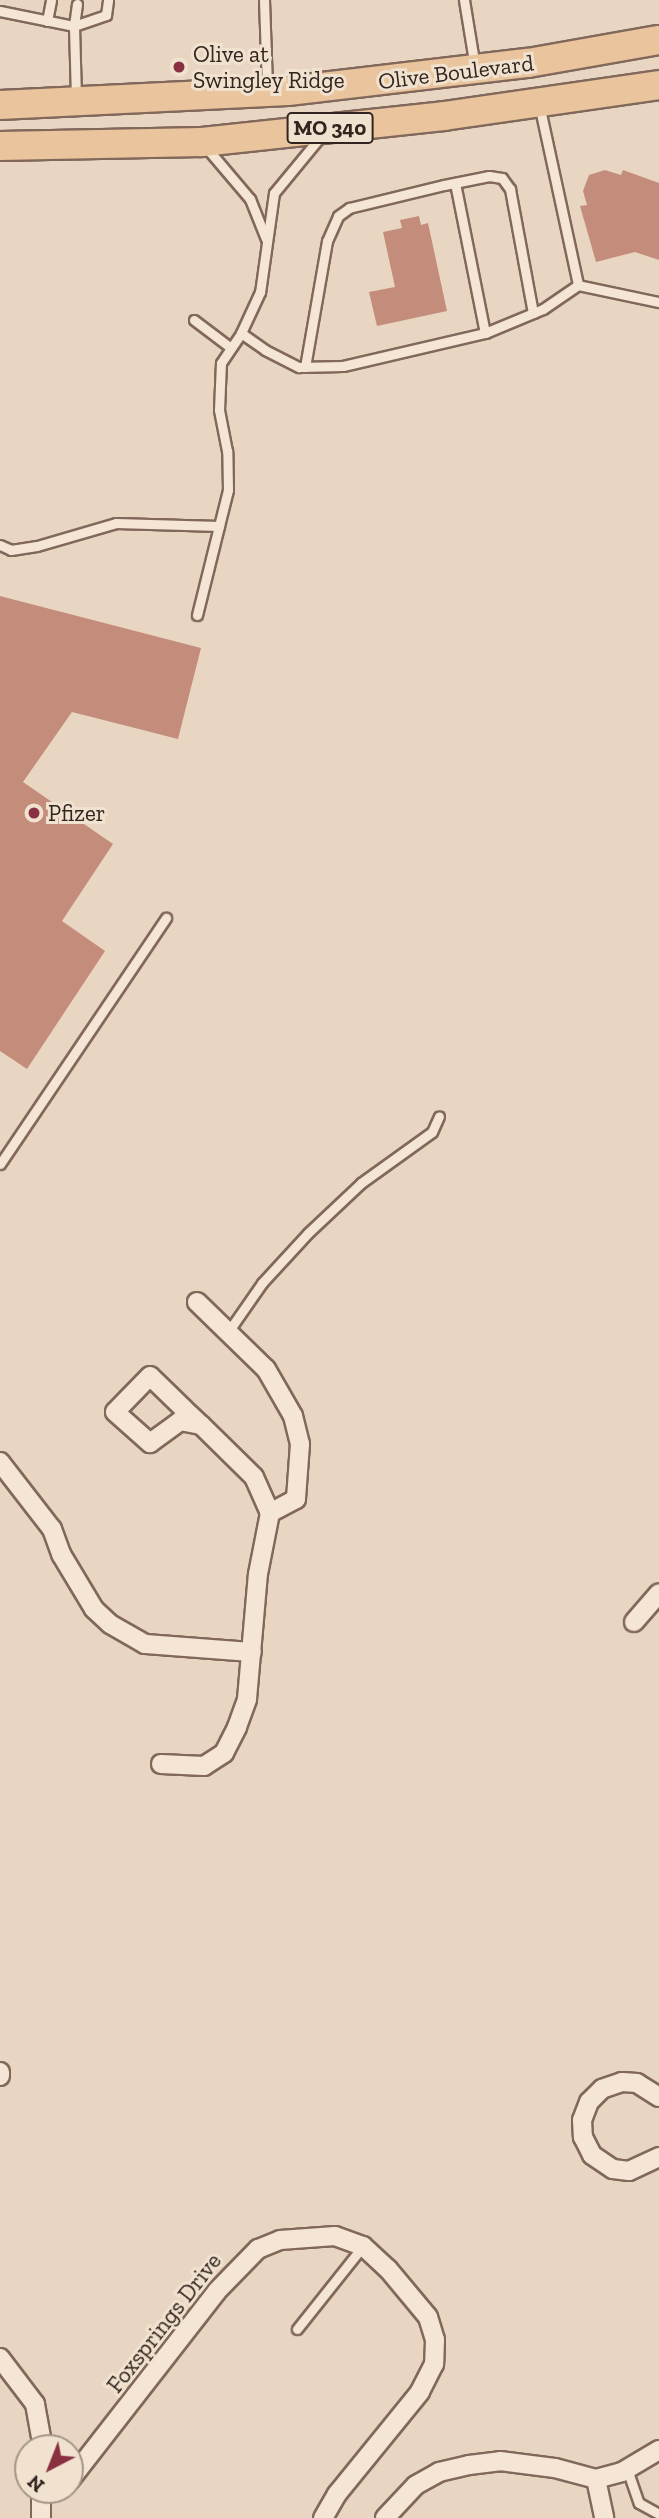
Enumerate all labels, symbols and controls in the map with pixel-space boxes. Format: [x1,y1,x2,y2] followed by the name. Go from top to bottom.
[193,40,345,94] place label: Olive at Swingley Ridge
[377,49,535,95] street label: Olive Boulevard
[171,59,187,75] marker: Olive at Swingley Ridge
[286,110,374,146] road number: MO 340
[48,799,105,827] place label: Pfizer
[26,805,42,821] marker: Pfizer
[101,2248,227,2398] street label: Foxsprings Drive
[14,2434,84,2504] north arrow
[23,2470,49,2497] text: N

